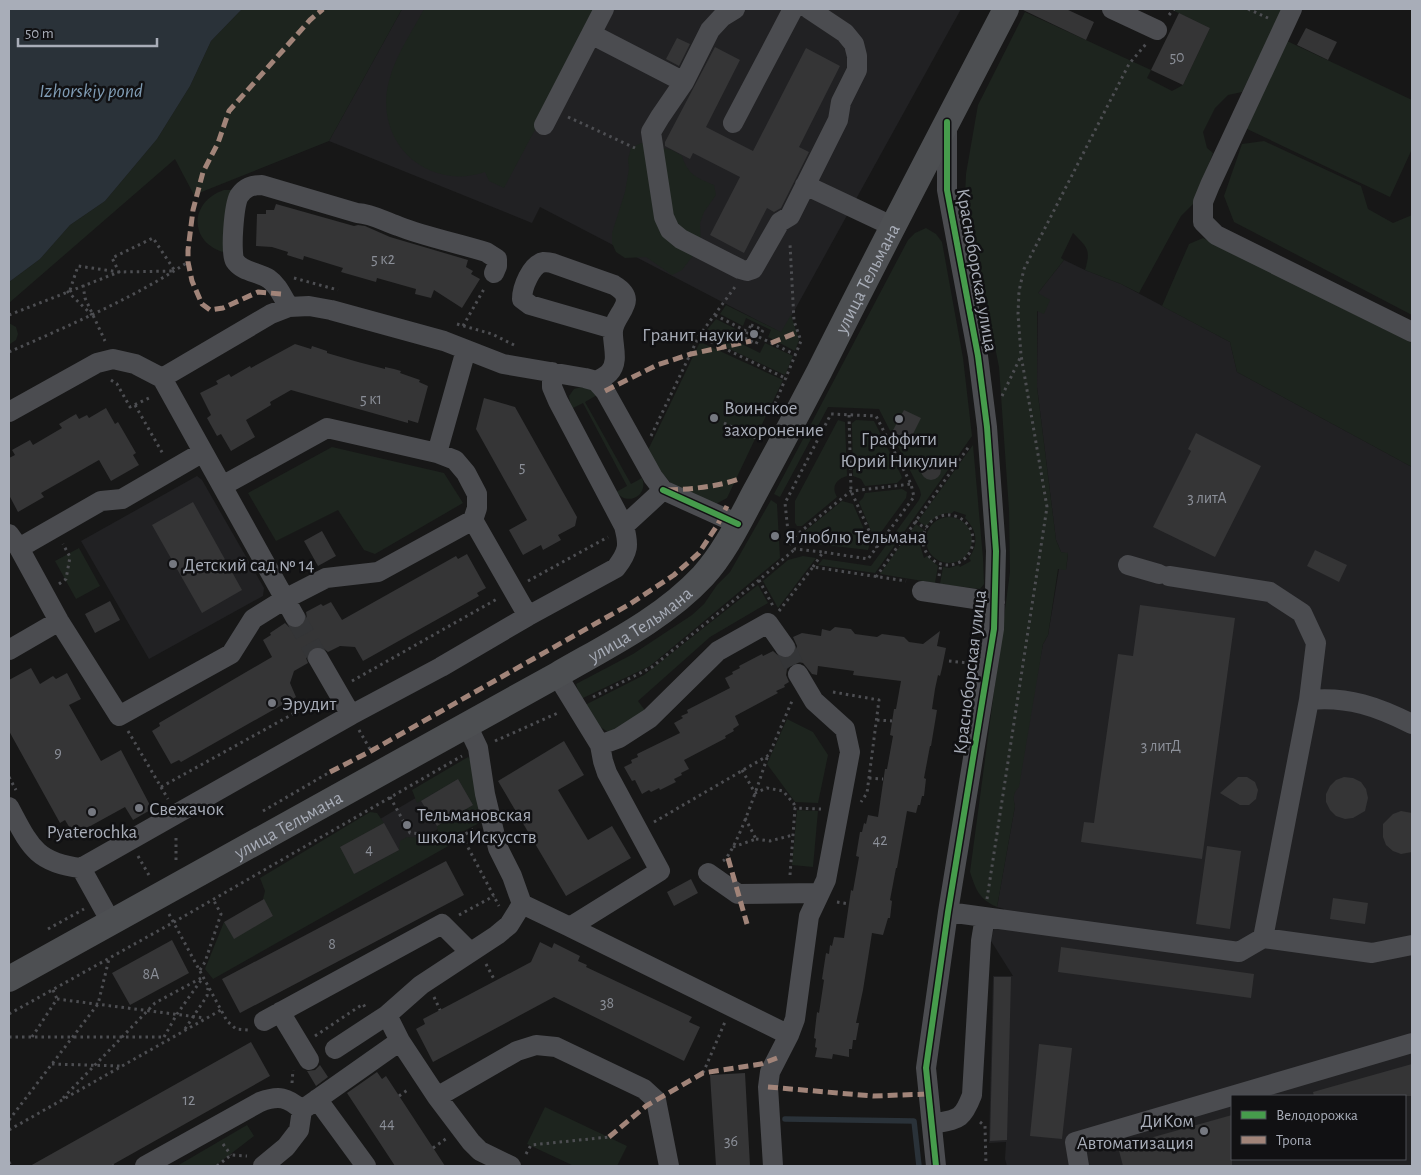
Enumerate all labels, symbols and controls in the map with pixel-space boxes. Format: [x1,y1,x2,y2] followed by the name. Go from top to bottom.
[18,15,156,47] scale bar
[25,26,54,41] text: 50 m
[1169,49,1185,65] house number: 50
[39,81,143,101] water label: Izhorskiy pond
[953,187,1000,354] street label: Красноборская улица
[832,221,904,338] street label: улица Тельмана
[371,251,395,267] house number: 5 к2
[642,326,744,345] place label: Гранит науки
[748,328,760,340] marker: Гранит науки
[360,391,382,407] house number: 5 к1
[724,399,824,440] place label: Воинское захоронение
[708,412,720,424] marker: Воинское захоронение
[893,413,905,425] marker: Граффити Юрий Никулин
[840,430,958,471] place label: Граффити Юрий Никулин
[519,459,525,475] house number: 5
[1187,490,1227,506] house number: 3 литА
[785,528,927,547] place label: Я люблю Тельмана
[769,530,781,542] marker: Я люблю Тельмана
[183,556,314,575] place label: Детский сад № 14
[167,558,179,570] marker: Детский сад № 14
[584,584,697,667] street label: улица Тельмана
[951,588,990,756] street label: Красноборская улица
[282,695,336,714] place label: Эрудит
[266,697,278,709] marker: Эрудит
[1141,738,1181,754] house number: 3 литД
[54,745,62,761] house number: 9
[231,788,346,864] street label: улица Тельмана
[149,800,224,819] place label: Свежачок
[133,802,145,814] marker: Свежачок
[86,806,98,818] marker: Pyaterochka
[417,806,537,847] place label: Тельмановская школа Искусств
[401,819,413,831] marker: Тельмановская школа Искусств
[47,823,138,842] place label: Pyaterochka
[873,832,887,848] house number: 42
[365,841,373,857] house number: 4
[328,936,336,952] house number: 8
[143,966,160,982] house number: 8А
[600,995,614,1011] house number: 38
[183,1092,195,1108] house number: 12
[1231,1095,1406,1160] legend
[1276,1108,1358,1123] text: Велодорожка
[1077,1112,1194,1153] place label: ДиКом Автоматизация
[379,1115,395,1131] house number: 44
[1198,1125,1210,1137] marker: ДиКом Автоматизация
[724,1133,738,1149] house number: 36
[1276,1133,1312,1148] text: Тропа

